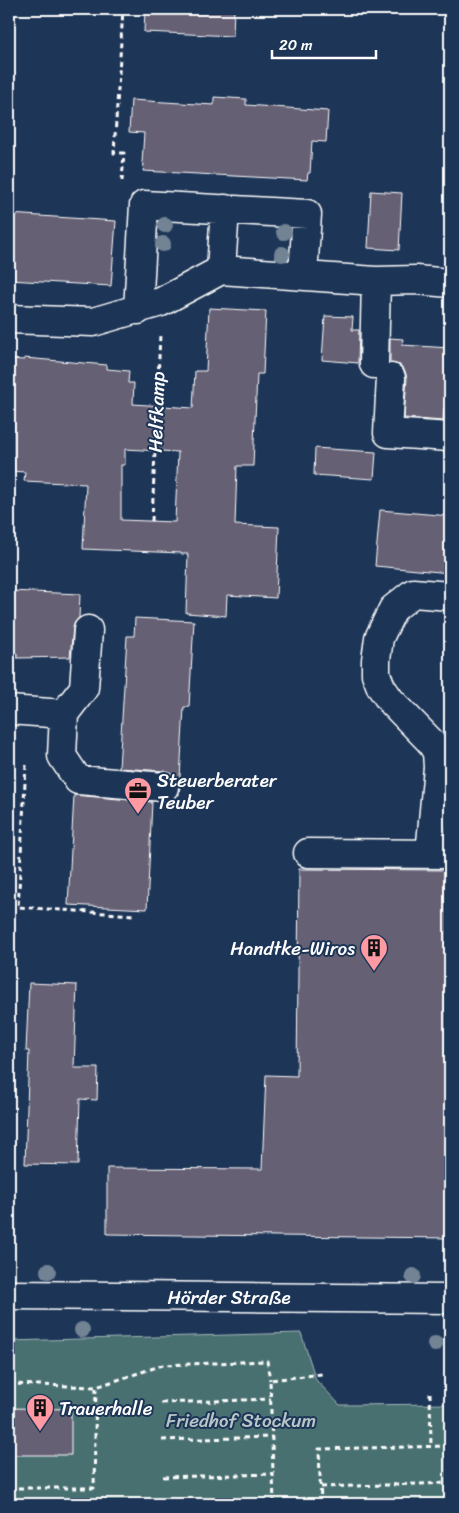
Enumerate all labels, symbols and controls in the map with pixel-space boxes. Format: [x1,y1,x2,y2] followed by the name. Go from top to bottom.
[272,28,375,60] scale bar
[279,32,313,58] text: 20 m
[139,371,174,453] street label: Helfkamp
[157,764,278,819] place label: Steuerberater Teuber
[123,776,153,815] office icon: Steuerberater Teuber
[230,932,355,965] place label: Handtke-Wiros
[359,933,389,972] building icon: Handtke-Wiros
[167,1281,291,1314] street label: Hörder Straße
[59,1392,153,1425] place label: Trauerhalle
[25,1393,55,1432] building icon: Trauerhalle
[166,1404,316,1437] park label: Friedhof Stockum

